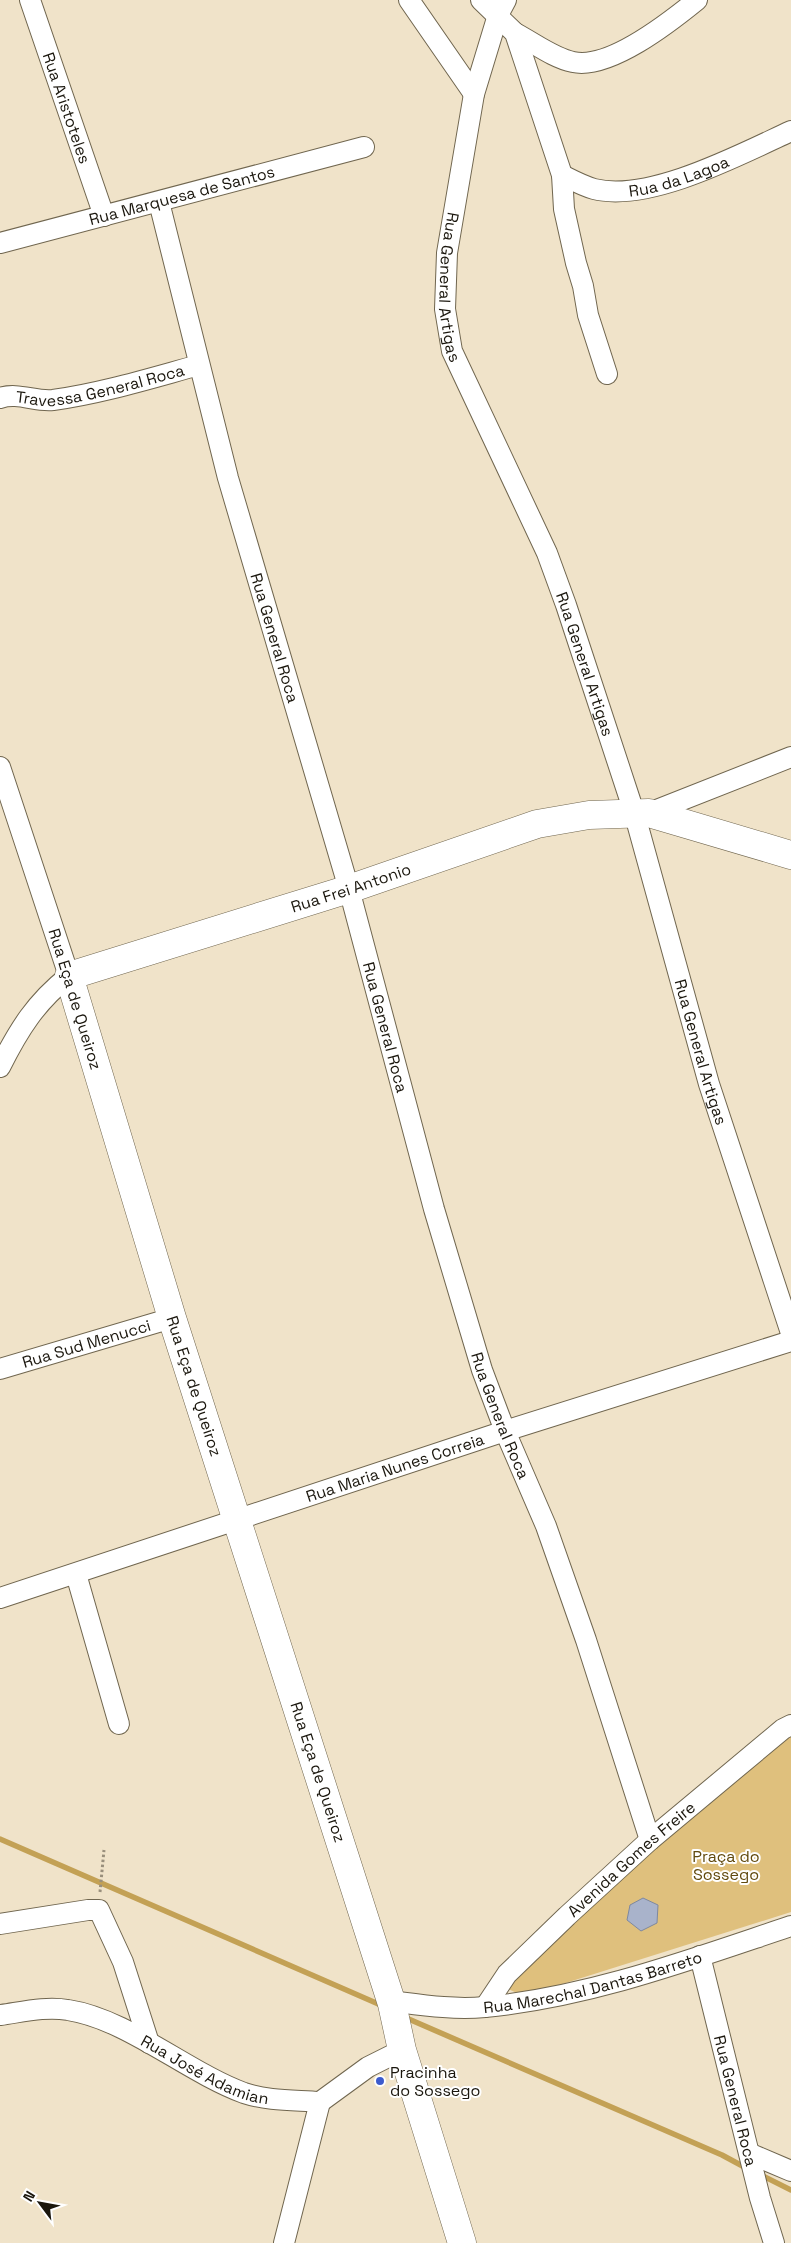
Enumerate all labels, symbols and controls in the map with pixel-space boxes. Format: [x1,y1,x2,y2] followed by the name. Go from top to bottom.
[38,49,96,166] street label: Rua Aristoteles
[627,151,732,201] street label: Rua da Lagoa
[87,161,277,230] street label: Rua Marquesa de Santos
[434,211,466,365] street label: Rua General Artigas
[15,359,187,411] street label: Travessa General Roca
[246,570,304,705] street label: Rua General Roca
[552,589,619,739] street label: Rua General Artigas
[288,858,414,917] street label: Rua Frei Antonio
[44,926,106,1072] street label: Rua Eça de Queiroz
[358,960,413,1095] street label: Rua General Roca
[670,977,732,1127] street label: Rua General Artigas
[161,1313,227,1459] street label: Rua Eça de Queiroz
[19,1314,153,1372] street label: Rua Sud Menucci
[467,1350,535,1482] street label: Rua General Roca
[303,1428,487,1507] street label: Rua Maria Nunes Correia
[285,1699,351,1845] street label: Rua Eça de Queiroz
[563,1796,699,1921] street label: Avenida Gomes Freire
[692,1846,760,1885] park label: Praça do Sossego
[482,1946,705,2018] street label: Rua Marechal Dantas Barreto
[137,2030,270,2109] street label: Rua José Adamian
[709,2033,762,2168] street label: Rua General Roca
[390,2062,481,2101] place label: Pracinha do Sossego
[374,2075,386,2087] marker: Pracinha do Sossego
[15,2178,65,2228] north arrow
[19,2187,39,2205] text: N

